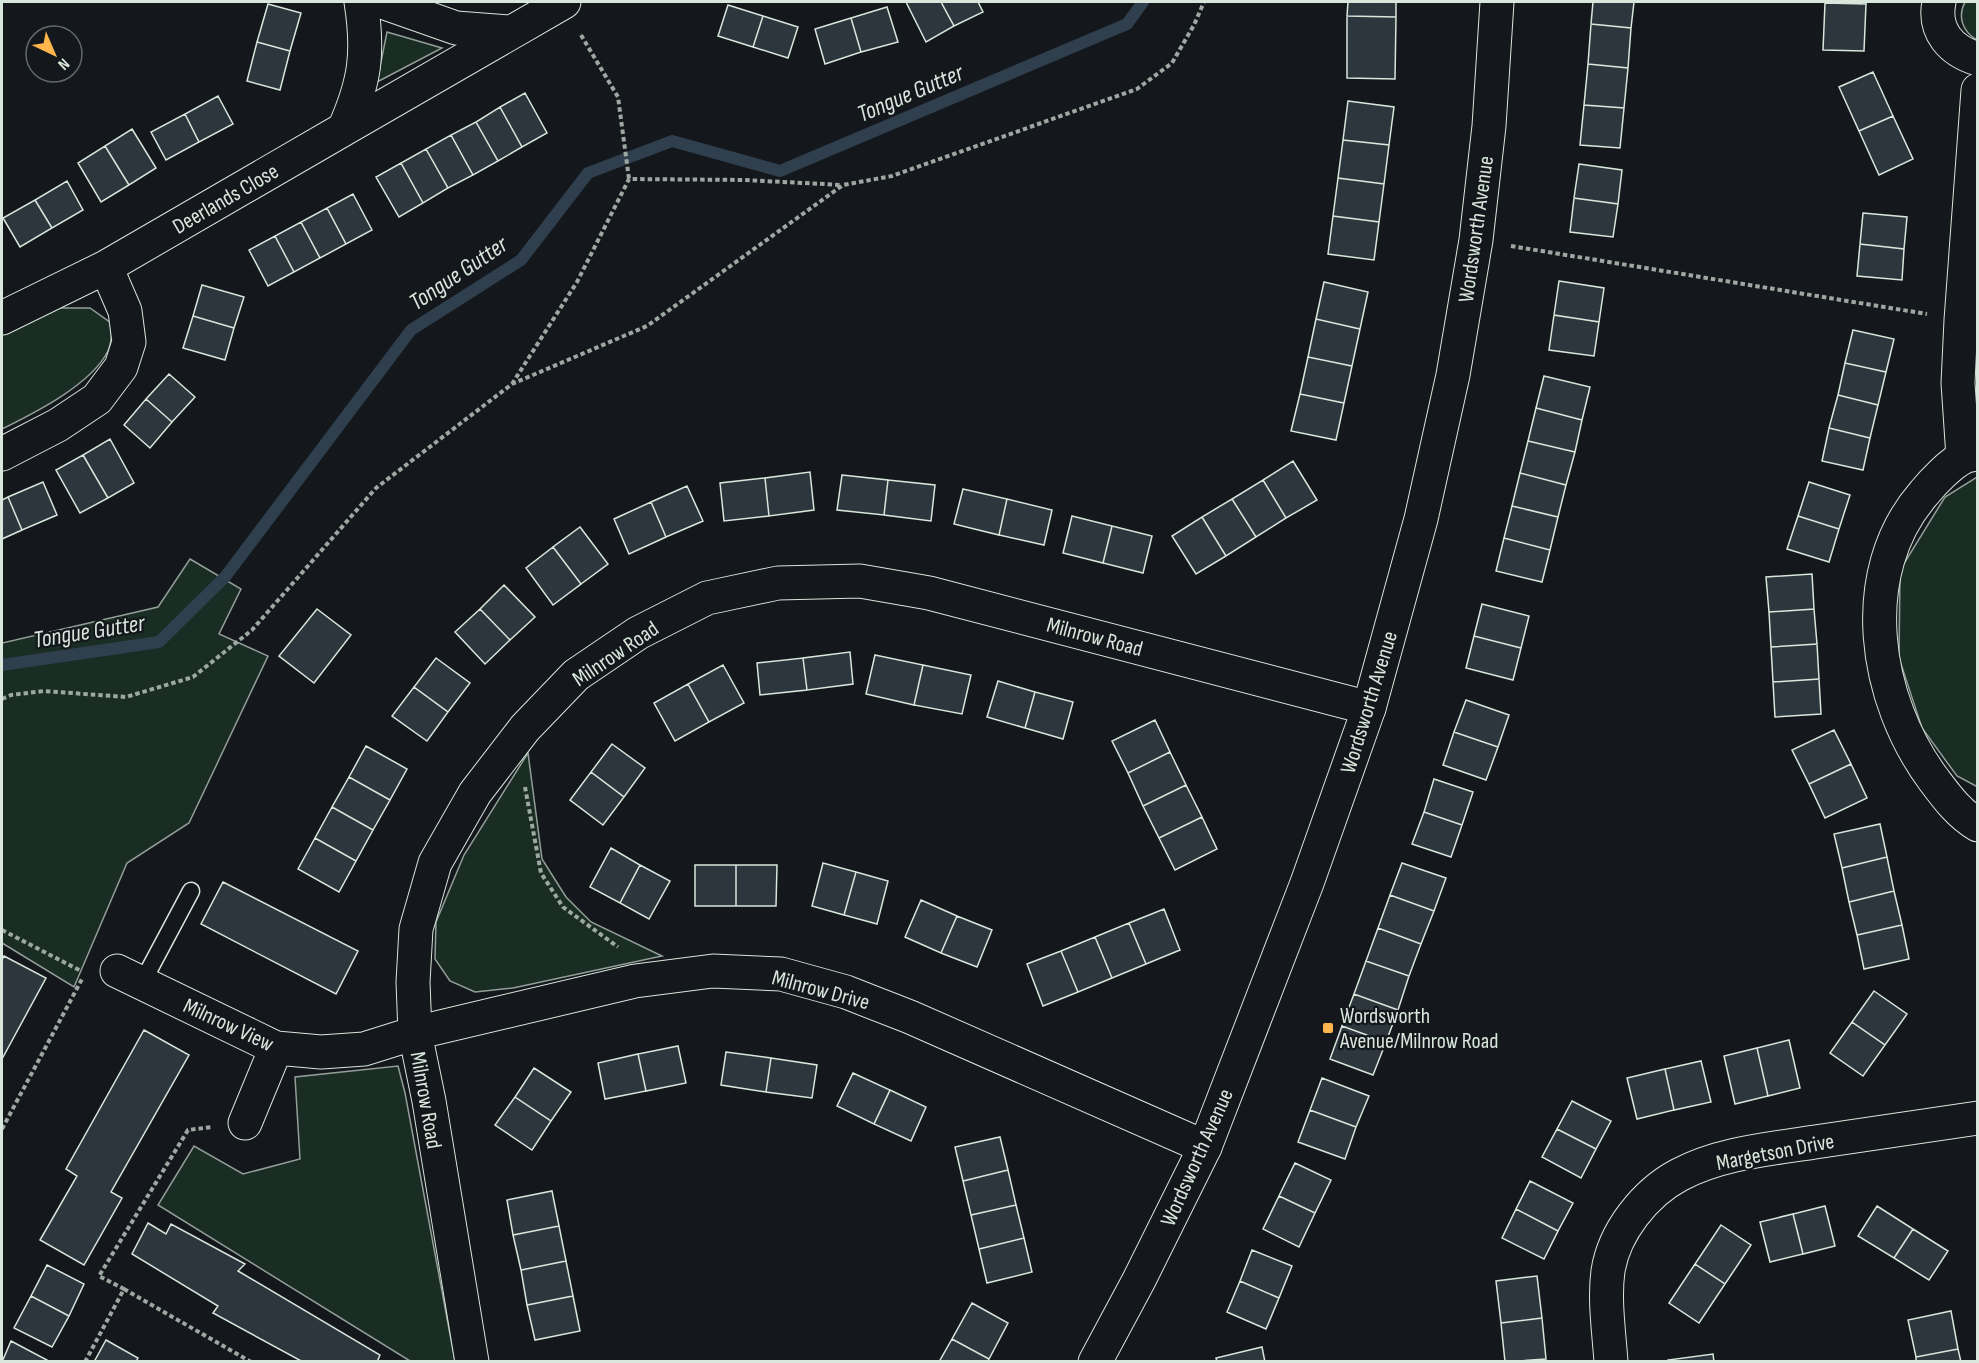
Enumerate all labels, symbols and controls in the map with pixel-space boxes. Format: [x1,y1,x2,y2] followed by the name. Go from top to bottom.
[24,24,84,84] north arrow
[54,54,73,74] text: N
[853,58,969,129] water label: Tongue Gutter
[1453,154,1500,304] street label: Wordsworth Avenue
[168,158,284,240] street label: Deerlands Close
[404,229,514,317] water label: Tongue Gutter
[31,608,148,655] water label: Tongue Gutter
[1044,612,1146,663] street label: Milnrow Road
[568,616,664,693] street label: Milnrow Road
[1335,628,1404,777] street label: Wordsworth Avenue
[769,964,872,1016] street label: Milnrow Drive
[179,993,278,1058] street label: Milnrow View
[1339,1003,1498,1055] place label: Wordsworth Avenue/Milnrow Road
[1321,1021,1335,1035] marker: Wordsworth Avenue/Milnrow Road
[404,1050,447,1151] street label: Milnrow Road
[1155,1085,1240,1230] street label: Wordsworth Avenue
[1714,1128,1837,1177] street label: Margetson Drive

